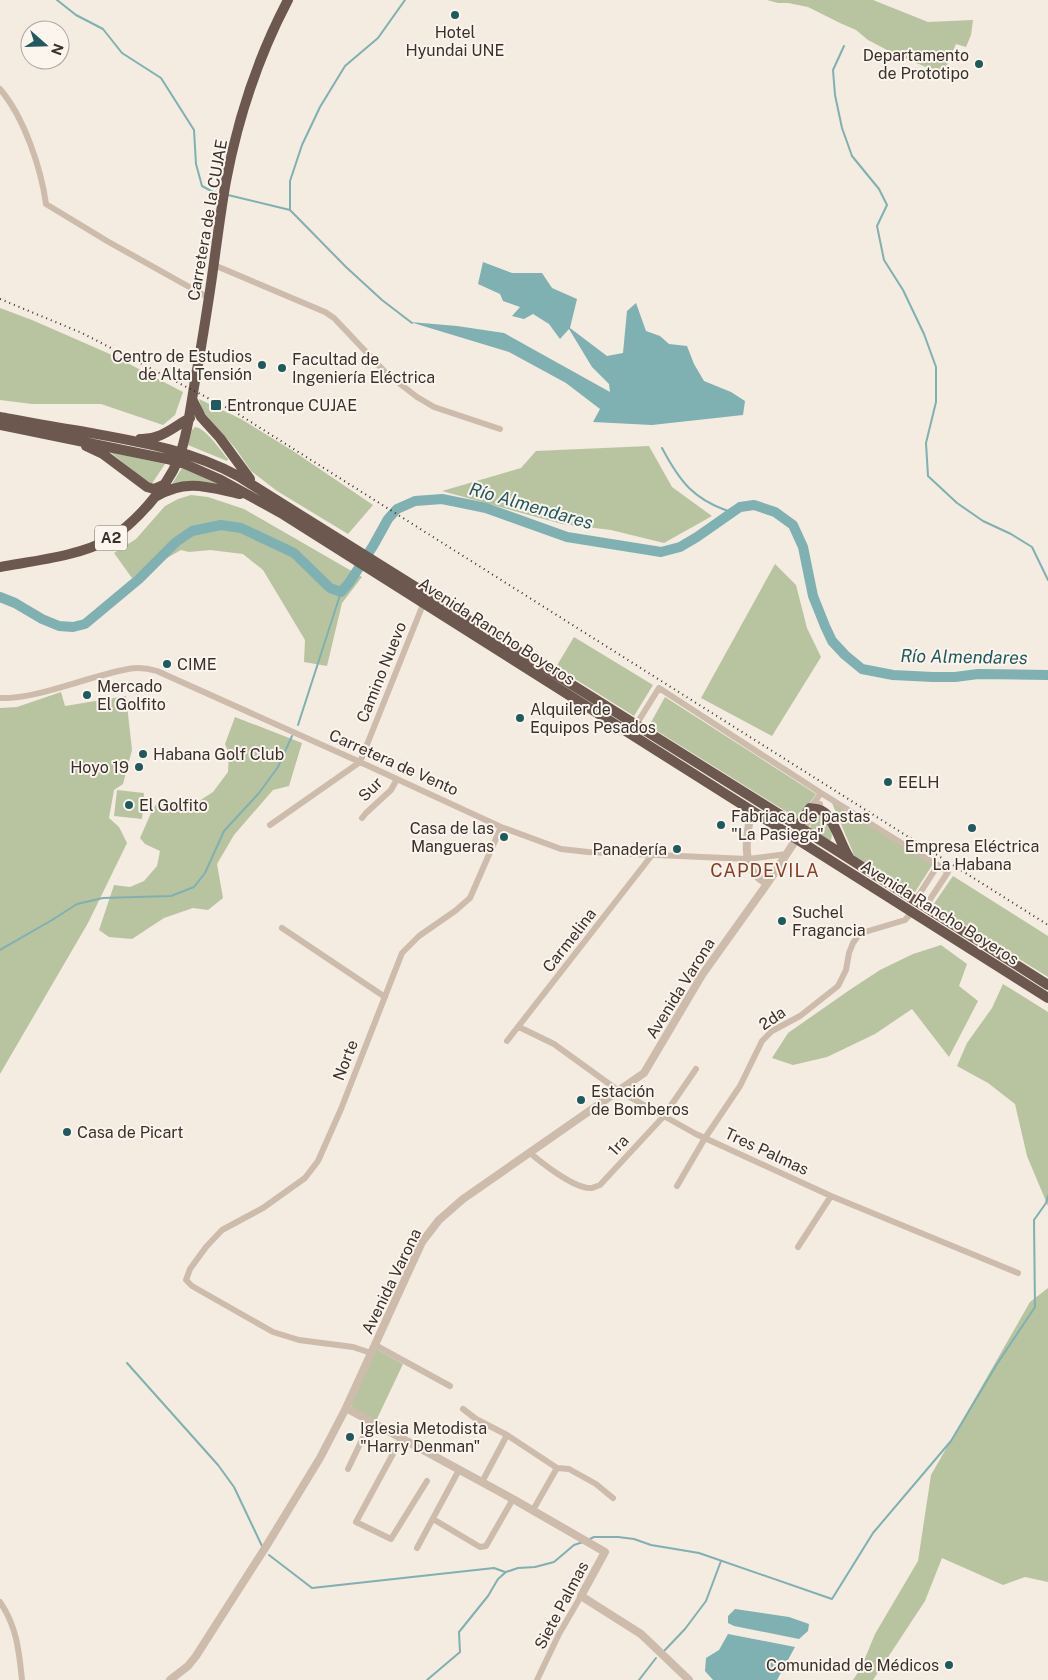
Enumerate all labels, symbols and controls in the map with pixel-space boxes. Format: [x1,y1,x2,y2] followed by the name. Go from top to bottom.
[449,9,461,21] marker: Hotel Hyundai UNE
[20,20,70,70] north arrow
[406,23,504,60] place label: Hotel Hyundai UNE
[48,42,67,57] text: N
[863,46,969,83] place label: Departamento de Prototipo
[973,58,985,70] marker: Departamento de Prototipo
[184,138,231,302] street label: Carretera de la CUJAE
[112,347,252,384] place label: Centro de Estudios de Alta Tensión
[292,350,435,387] place label: Facultad de Ingeniería Eléctrica
[256,359,268,371] marker: Centro de Estudios de Alta Tensión
[276,362,288,374] marker: Facultad de Ingeniería Eléctrica
[227,396,357,415] place label: Entronque CUJAE
[209,398,223,412] marker: Entronque CUJAE
[467,478,595,533] water label: Río Almendares
[95,526,127,550] road number: A2
[415,574,578,689] street label: Avenida Rancho Boyeros
[353,619,410,725] street label: Camino Nuevo
[900,645,1028,668] water label: Río Almendares
[177,655,217,674] place label: CIME
[161,658,173,670] marker: CIME
[97,677,166,714] place label: Mercado El Golfito
[81,689,93,701] marker: Mercado El Golfito
[530,700,656,737] place label: Alquiler de Equipos Pesados
[514,712,526,724] marker: Alquiler de Equipos Pesados
[326,725,461,799] street label: Carretera de Vento
[153,745,284,764] place label: Habana Golf Club
[137,748,149,760] marker: Habana Golf Club
[70,758,129,777] place label: Hoyo 19
[133,761,145,773] marker: Hoyo 19
[354,773,386,805] street label: Sur
[898,773,940,792] place label: EELH
[882,776,894,788] marker: EELH
[139,796,208,815] place label: El Golfito
[123,799,135,811] marker: El Golfito
[731,807,870,844] place label: Fabriaca de pastas "La Pasiega"
[410,819,494,856] place label: Casa de las Mangueras
[715,819,727,831] marker: Fabriaca de pastas "La Pasiega"
[966,822,978,834] marker: Empresa Eléctrica La Habana
[498,831,510,843] marker: Casa de las Mangueras
[905,837,1039,874] place label: Empresa Eléctrica La Habana
[592,840,667,859] place label: Panadería
[671,843,683,855] marker: Panadería
[857,856,1022,969] street label: Avenida Rancho Boyeros
[710,860,820,881] district label: CAPDEVILA
[792,903,866,940] place label: Suchel Fragancia
[539,905,600,976] street label: Carmelina
[776,915,788,927] marker: Suchel Fragancia
[642,935,719,1042] street label: Avenida Varona
[755,1003,789,1034] street label: 2da
[329,1037,362,1083] street label: Norte
[591,1082,689,1119] place label: Estación de Bomberos
[575,1094,587,1106] marker: Estación de Bomberos
[77,1123,184,1142] place label: Casa de Picart
[722,1124,812,1179] street label: Tres Palmas
[61,1126,73,1138] marker: Casa de Picart
[604,1131,633,1160] street label: 1ra
[358,1226,425,1337] street label: Avenida Varona
[360,1419,487,1456] place label: Iglesia Metodista "Harry Denman"
[344,1431,356,1443] marker: Iglesia Metodista "Harry Denman"
[530,1558,592,1652] street label: Siete Palmas
[766,1656,939,1675] place label: Comunidad de Médicos
[943,1659,955,1671] marker: Comunidad de Médicos

